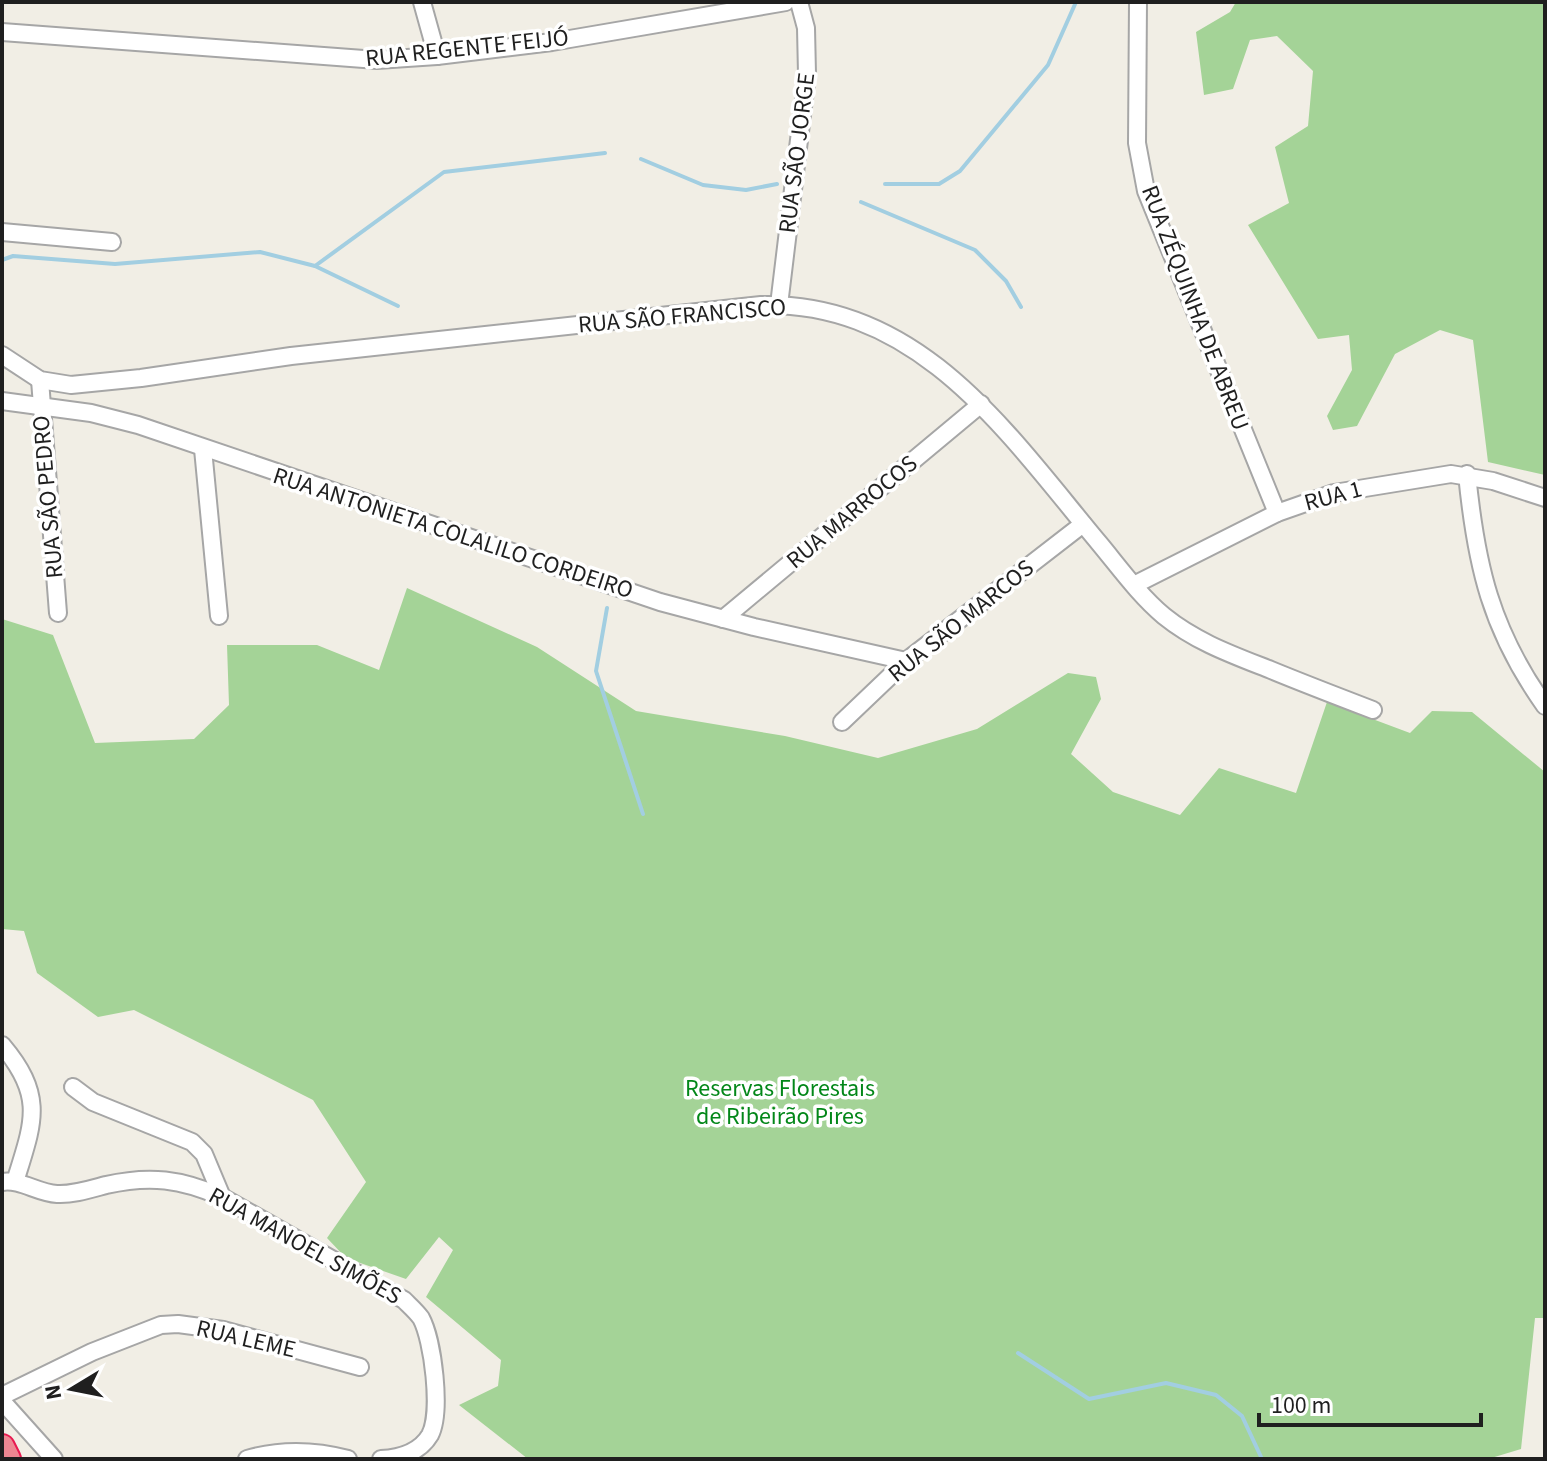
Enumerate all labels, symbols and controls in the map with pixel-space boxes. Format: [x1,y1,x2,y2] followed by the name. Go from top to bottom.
[364,20,570,76] street label: RUA REGENTE FEIJÓ
[770,71,824,235] street label: RUA SÃO JORGE
[1132,180,1258,436] street label: RUA ZÉQUINHA DE ABREU
[577,289,787,343] street label: RUA SÃO FRANCISCO
[23,414,73,580] street label: RUA SÃO PEDRO
[779,447,925,577] street label: RUA MARROCOS
[268,458,638,608] street label: RUA ANTONIETA COLALILO CORDEIRO
[1300,472,1366,520] street label: RUA 1
[880,551,1042,691] street label: RUA SÃO MARCOS
[685,1071,875,1134] park label: Reservas Florestais de Ribeirão Pires
[202,1178,408,1314] street label: RUA MANOEL SIMÕES
[193,1311,299,1367] street label: RUA LEME
[32,1349,112,1429] north arrow
[1259,1377,1481,1427] scale bar
[36,1382,70,1402] text: N
[1271,1388,1331,1423] text: 100 m

